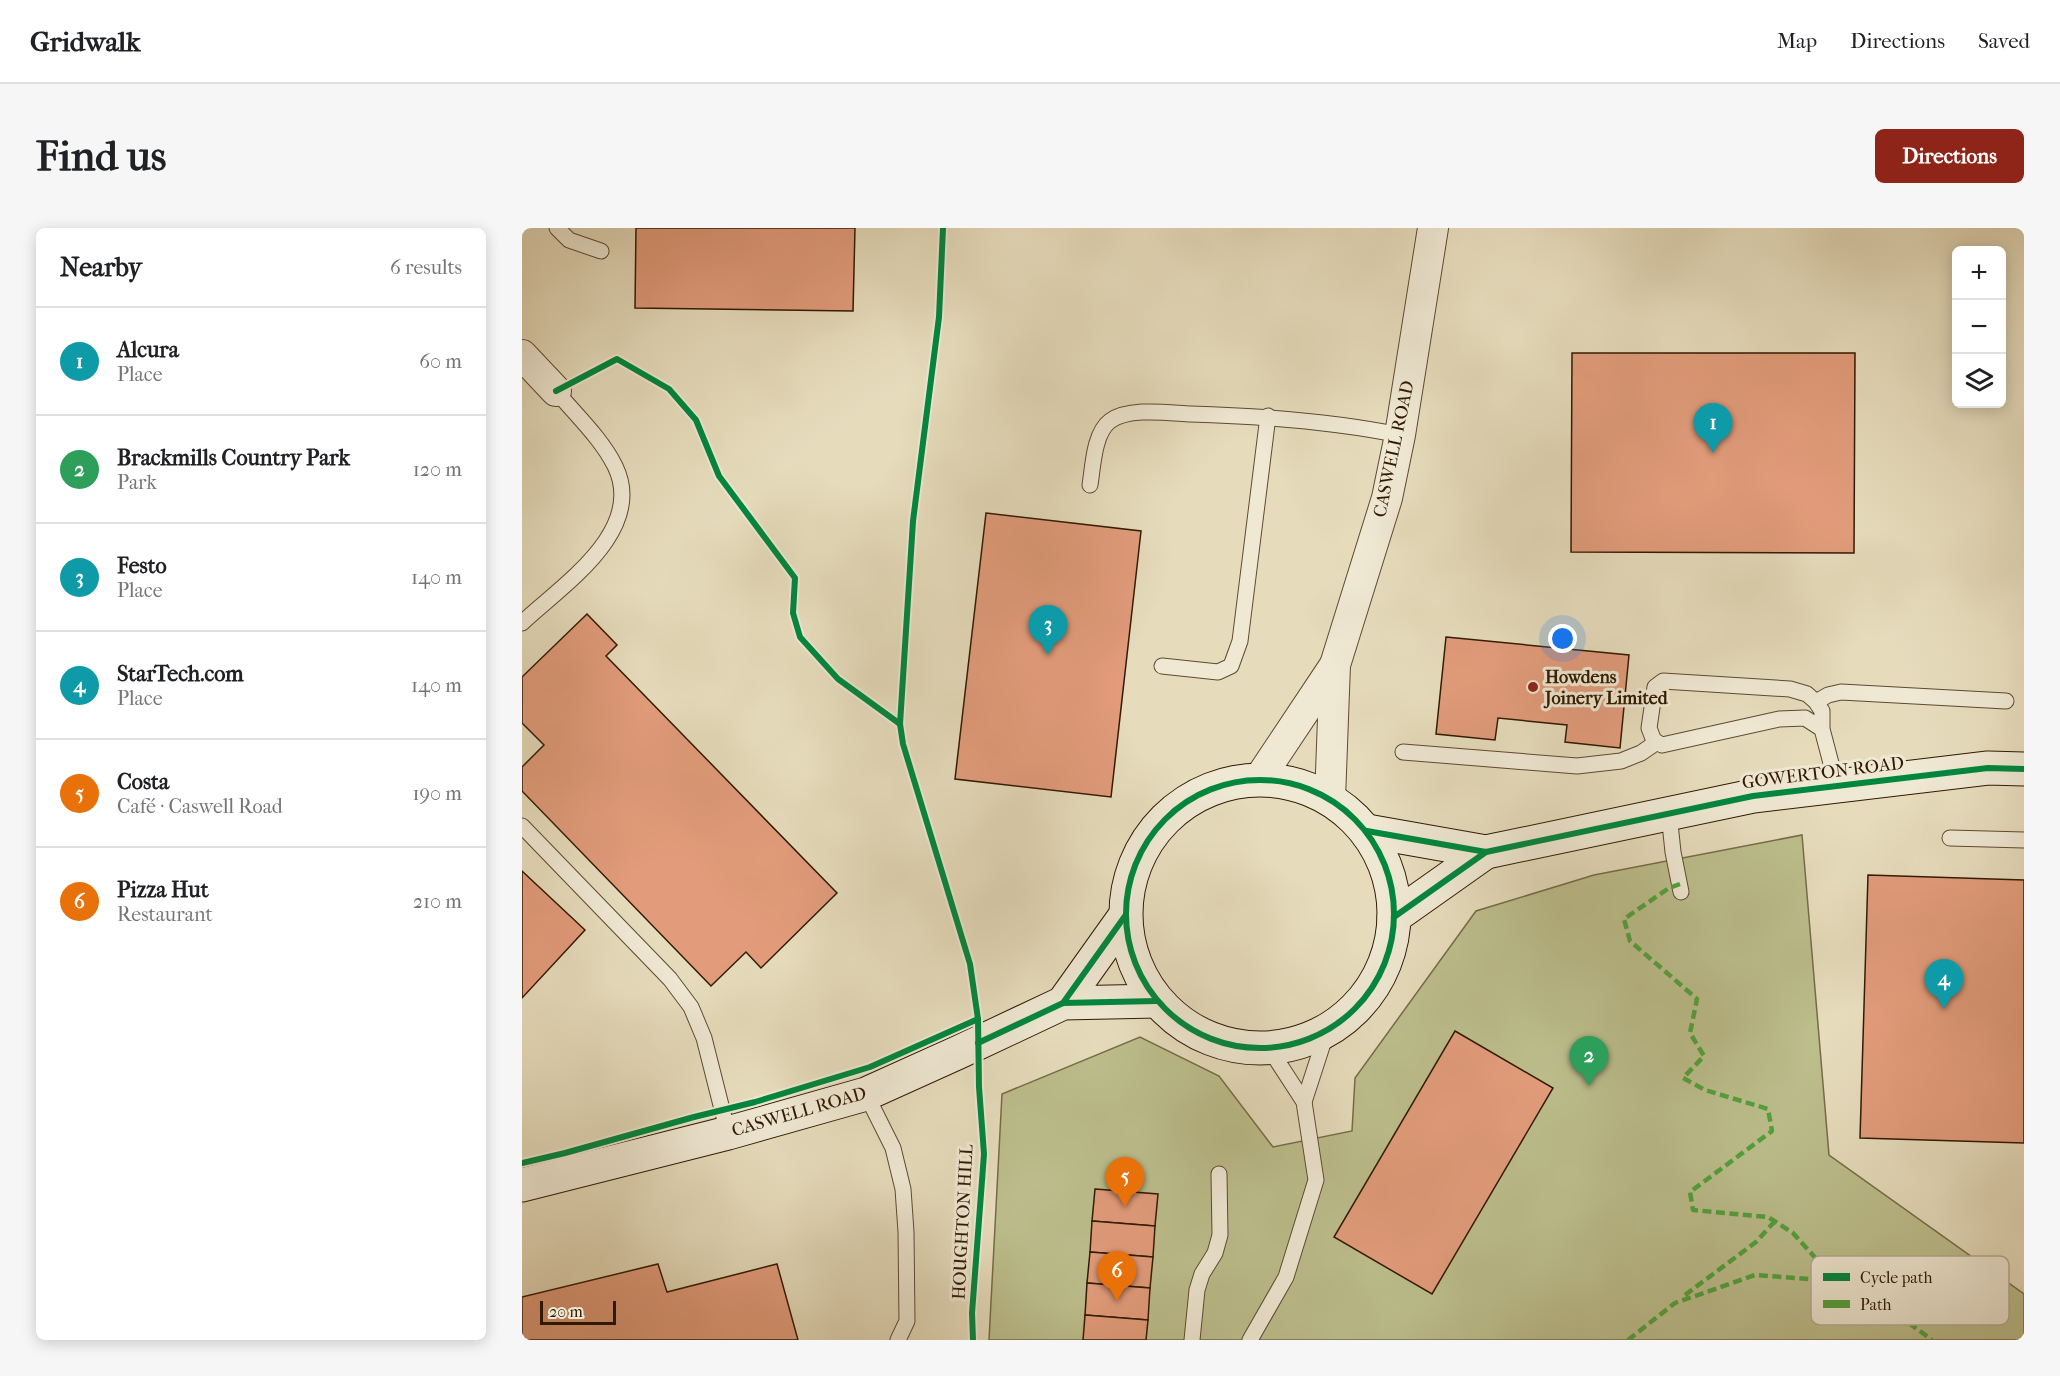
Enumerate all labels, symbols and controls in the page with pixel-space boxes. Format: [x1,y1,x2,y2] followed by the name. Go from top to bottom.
[30,25,141,58] text: Gridwalk
[1777,29,1817,53] text: Map
[1850,29,1945,53] text: Directions
[1978,29,2030,53] text: Saved
[1875,129,2024,183] button: Directions
[36,132,166,181] text: Find us
[1952,246,2006,408] map controls
[1952,246,2006,300] button: +
[60,252,142,283] text: Nearby
[390,256,462,279] text: 6 results
[1952,300,2006,354] button: −
[117,337,179,363] text: Alcura
[76,350,83,373] text: 1
[419,350,462,373] text: 60 m
[1952,354,2006,408] button: layers
[117,363,163,386] text: Place
[1369,379,1419,519] street label: CASWELL ROAD
[1694,404,1732,453] pin: 1
[117,445,350,471] text: Brackmills Country Park
[74,458,85,481] text: 2
[413,458,462,481] text: 120 m
[117,471,157,494] text: Park
[117,553,167,579] text: Festo
[75,566,84,589] text: 3
[411,566,462,589] text: 140 m
[117,579,163,602] text: Place
[1028,606,1068,655] pin: 3
[1548,624,1577,653] your location
[117,661,243,687] text: StarTech.com
[1543,667,1669,709] place label: Howdens Joinery Limited
[74,674,85,697] text: 4
[411,674,462,697] text: 140 m
[1526,680,1540,694] marker: Howdens Joinery Limited
[117,687,163,710] text: Place
[1741,753,1905,793] street label: GOWERTON ROAD
[117,769,169,795] text: Costa
[75,782,84,805] text: 5
[412,782,462,805] text: 190 m
[117,795,283,818] text: Café · Caswell Road
[117,877,209,903] text: Pizza Hut
[74,890,85,913] text: 6
[413,890,462,913] text: 210 m
[117,903,213,926] text: Restaurant
[1924,960,1964,1009] pin: 4
[1570,1036,1608,1086] pin: 2
[729,1083,869,1141] street label: CASWELL ROAD
[948,1144,978,1300] street label: HOUGHTON HILL
[1106,1158,1144,1207] pin: 5
[1098,1252,1136,1301] pin: 6
[1811,1256,2009,1325] legend
[1860,1268,1932,1287] text: Cycle path
[1860,1295,1892,1314] text: Path
[540,1298,616,1326] scale bar
[549,1302,583,1321] text: 20 m

